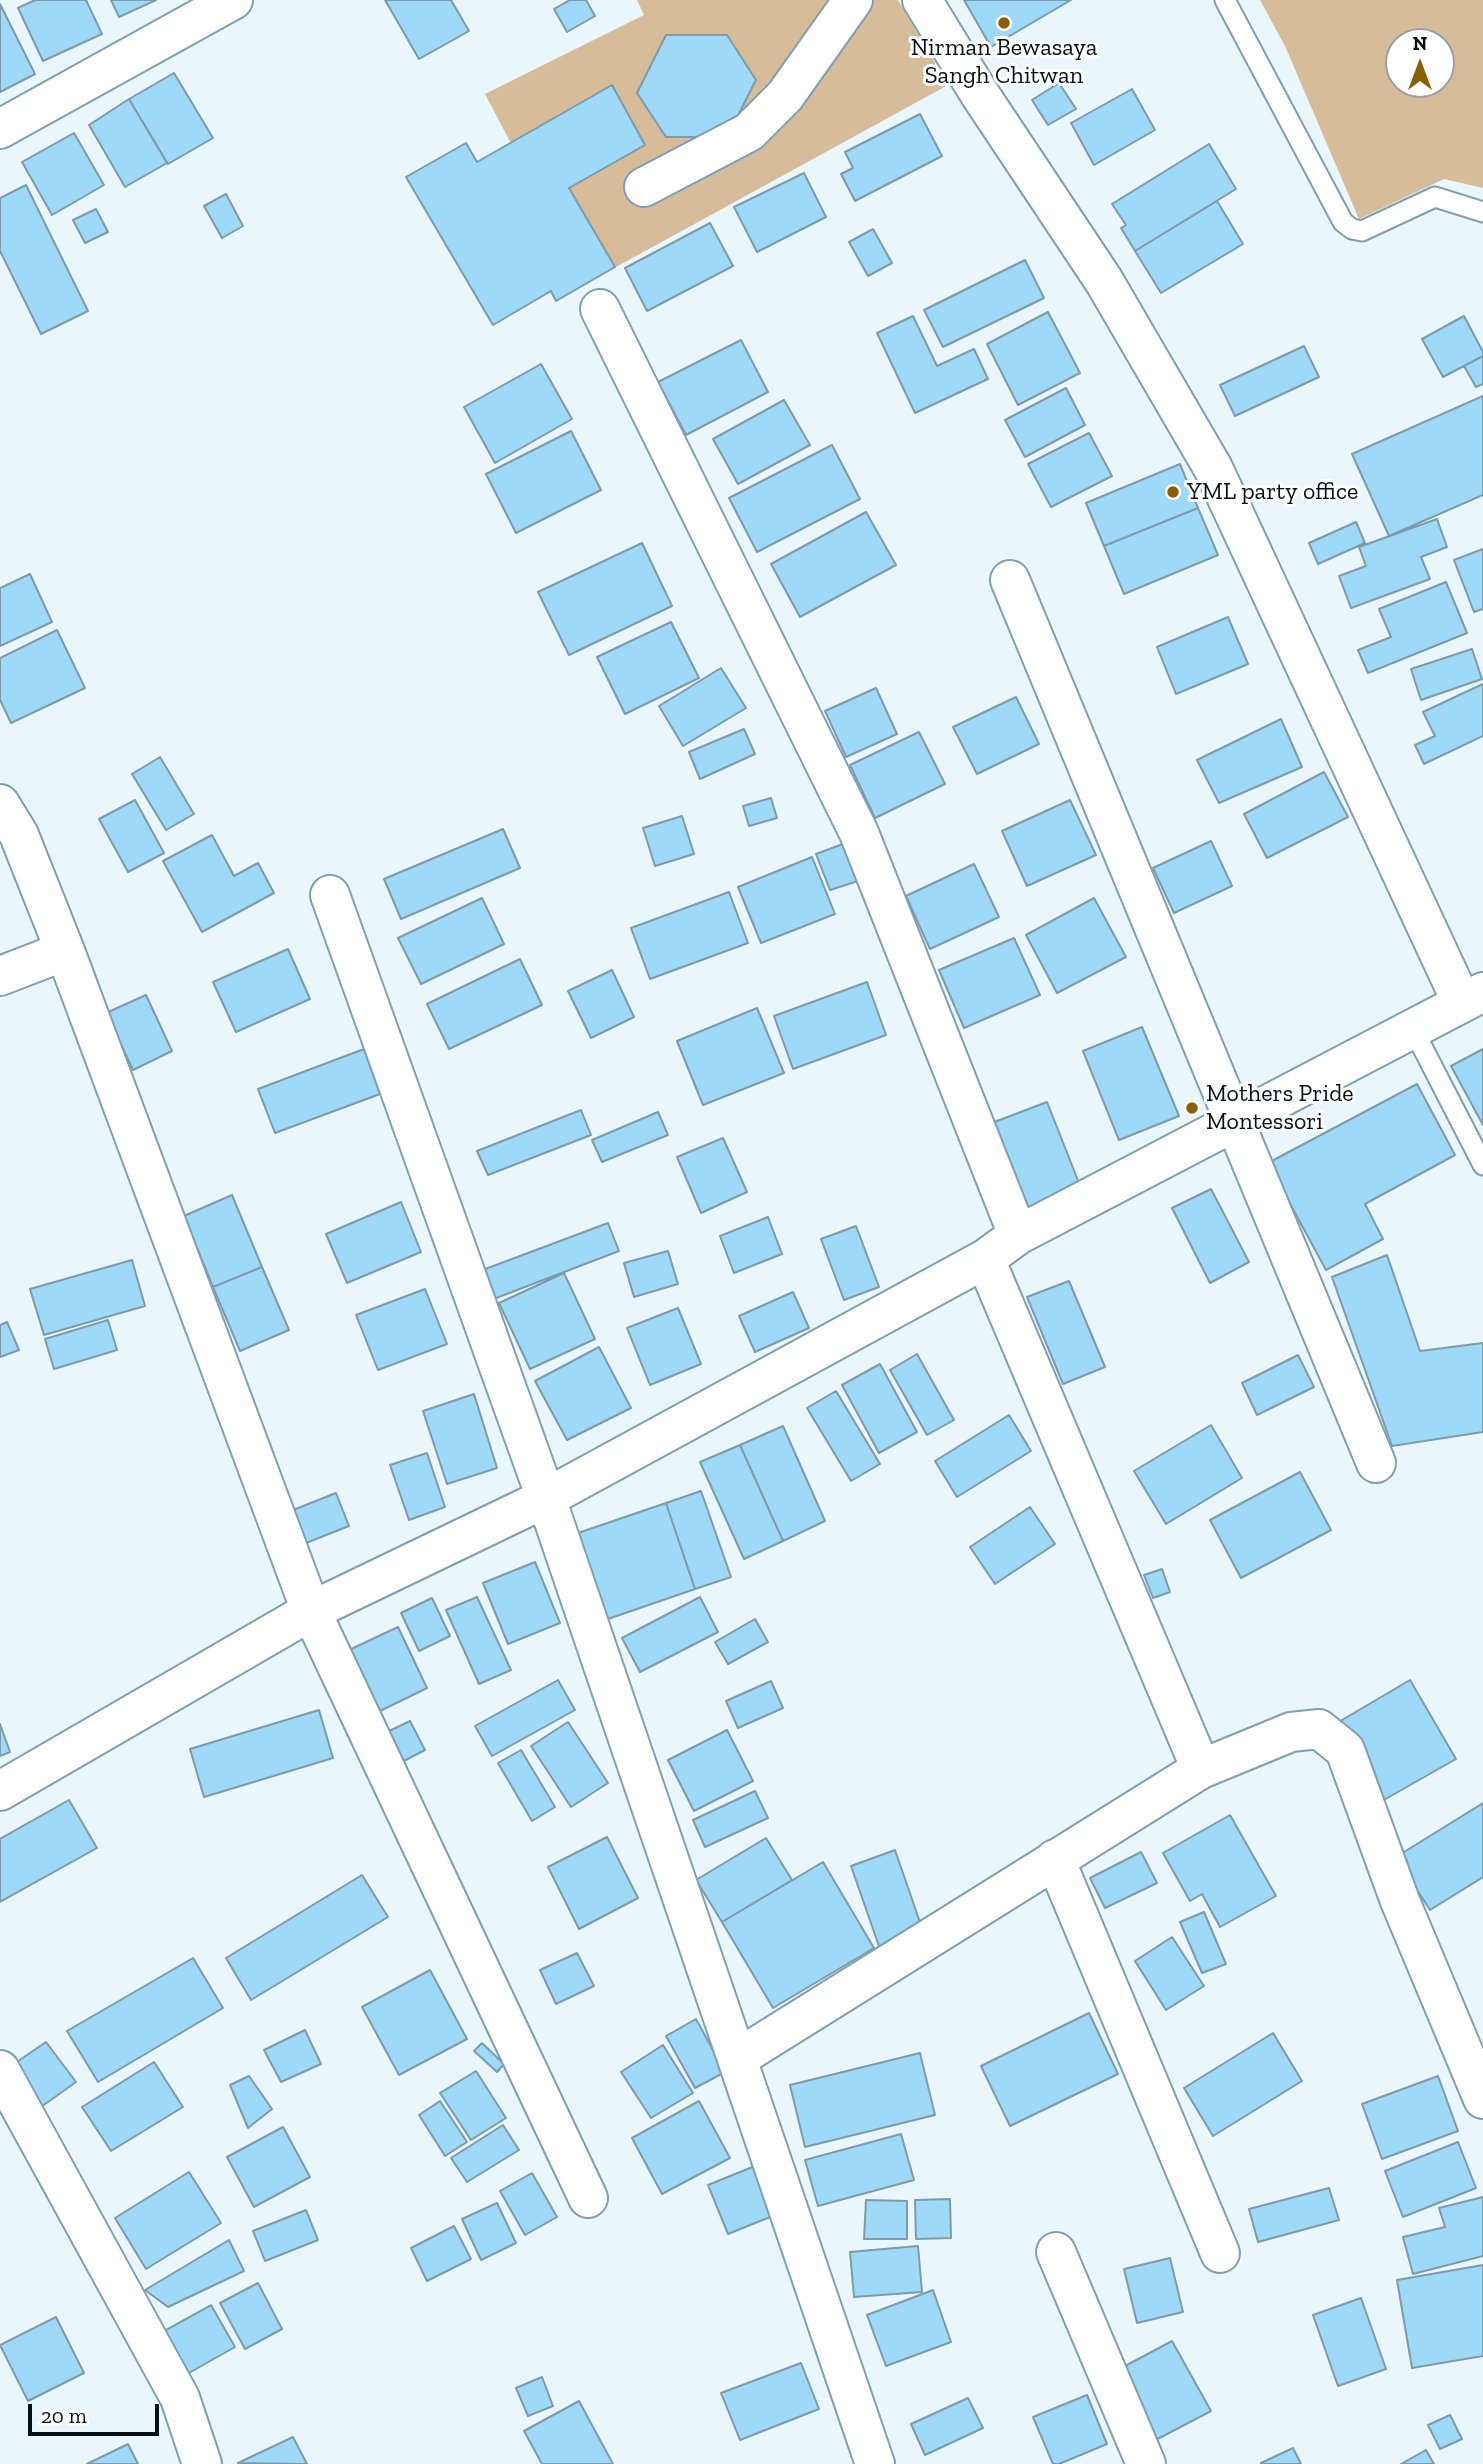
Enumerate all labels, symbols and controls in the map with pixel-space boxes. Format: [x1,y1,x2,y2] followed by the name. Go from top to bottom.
[996,15,1012,31] marker: Nirman Bewasaya Sangh Chitwan
[1385,28,1455,98] north arrow
[1413,32,1427,55] text: N
[911,34,1097,90] place label: Nirman Bewasaya Sangh Chitwan
[1187,478,1358,506] place label: YML party office
[1165,484,1181,500] marker: YML party office
[1206,1080,1354,1136] place label: Mothers Pride Montessori
[1184,1100,1200,1116] marker: Mothers Pride Montessori
[32,2390,163,2434] scale bar
[41,2403,87,2428] text: 20 m

